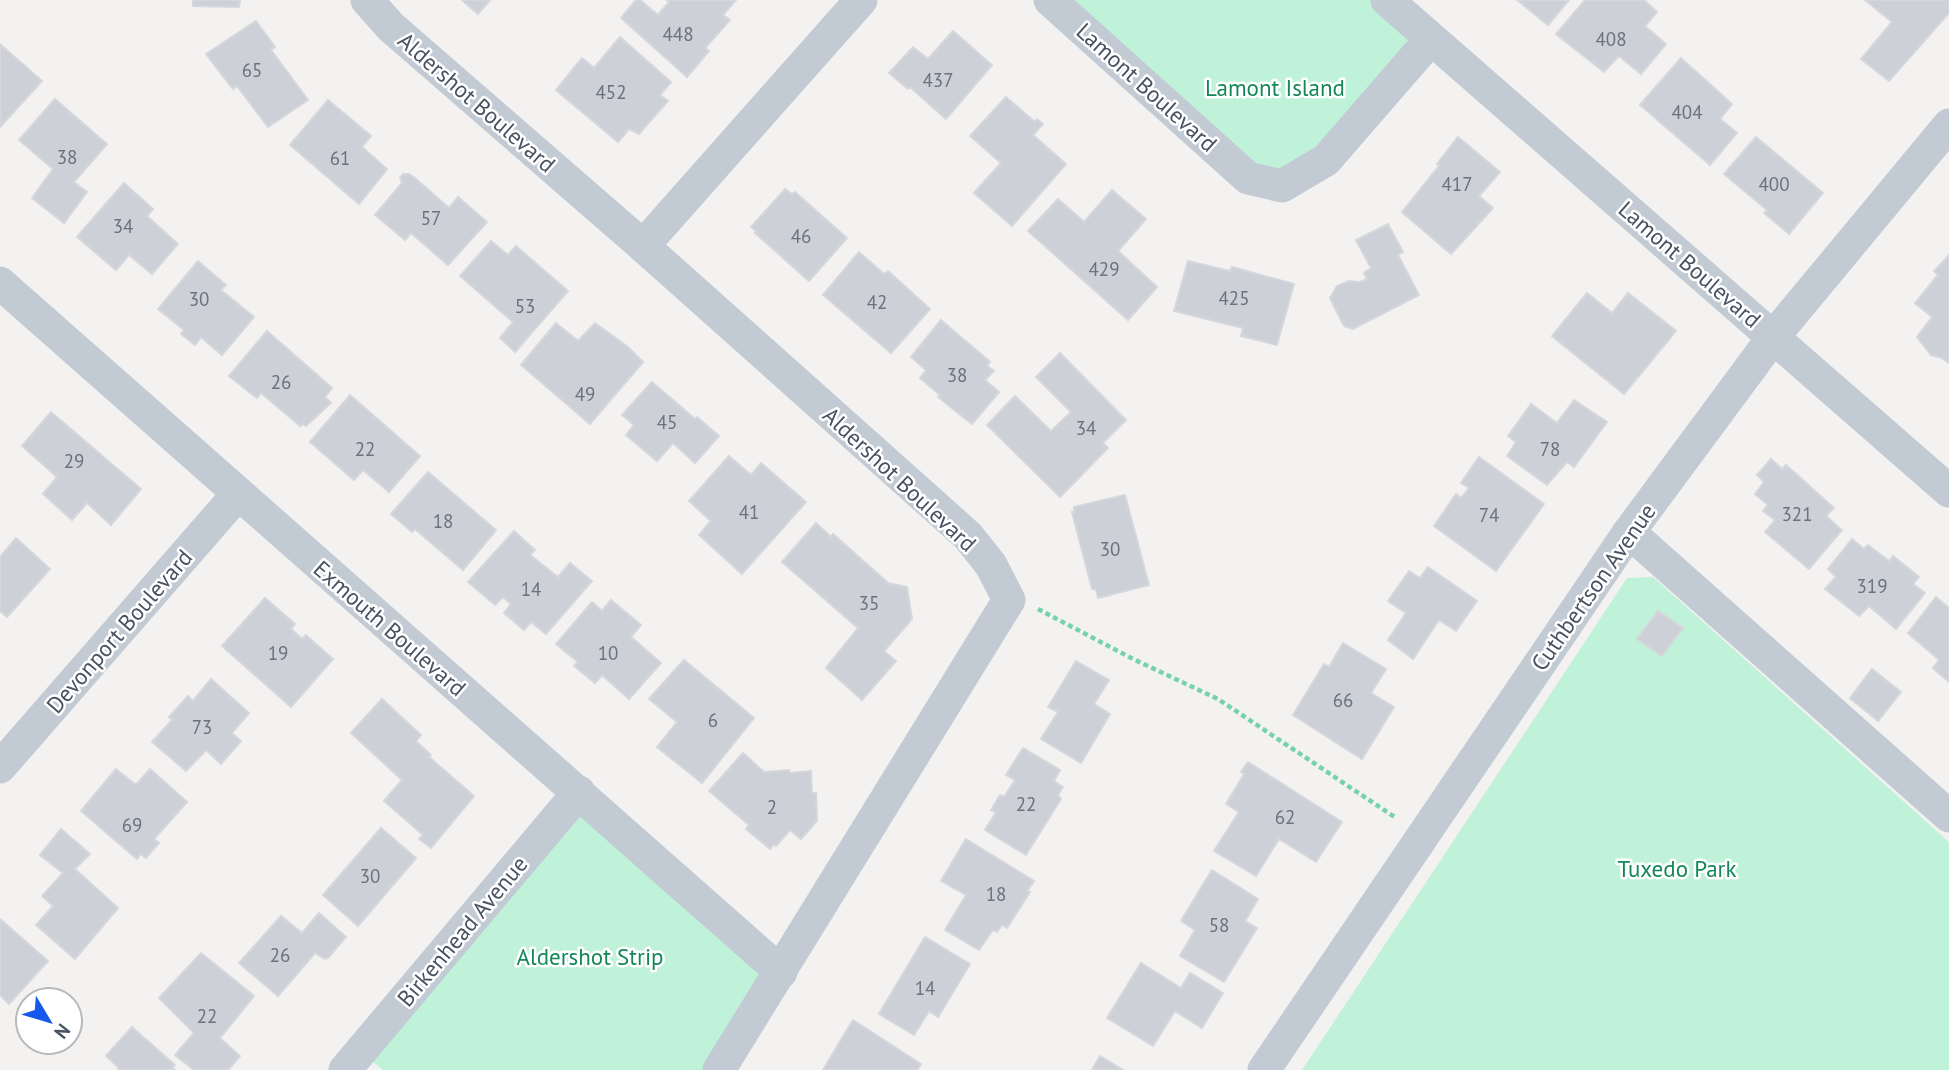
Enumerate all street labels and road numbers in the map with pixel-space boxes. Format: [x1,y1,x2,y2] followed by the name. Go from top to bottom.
[1071,16,1223,158] street label: Lamont Boulevard
[392,26,562,178] street label: Aldershot Boulevard
[1613,194,1767,334] street label: Lamont Boulevard
[817,400,983,558] street label: Aldershot Boulevard
[1524,498,1662,676] street label: Cuthbertson Avenue
[40,543,198,719] street label: Devonport Boulevard
[308,554,472,702] street label: Exmouth Boulevard
[391,850,533,1012] street label: Birkenhead Avenue

